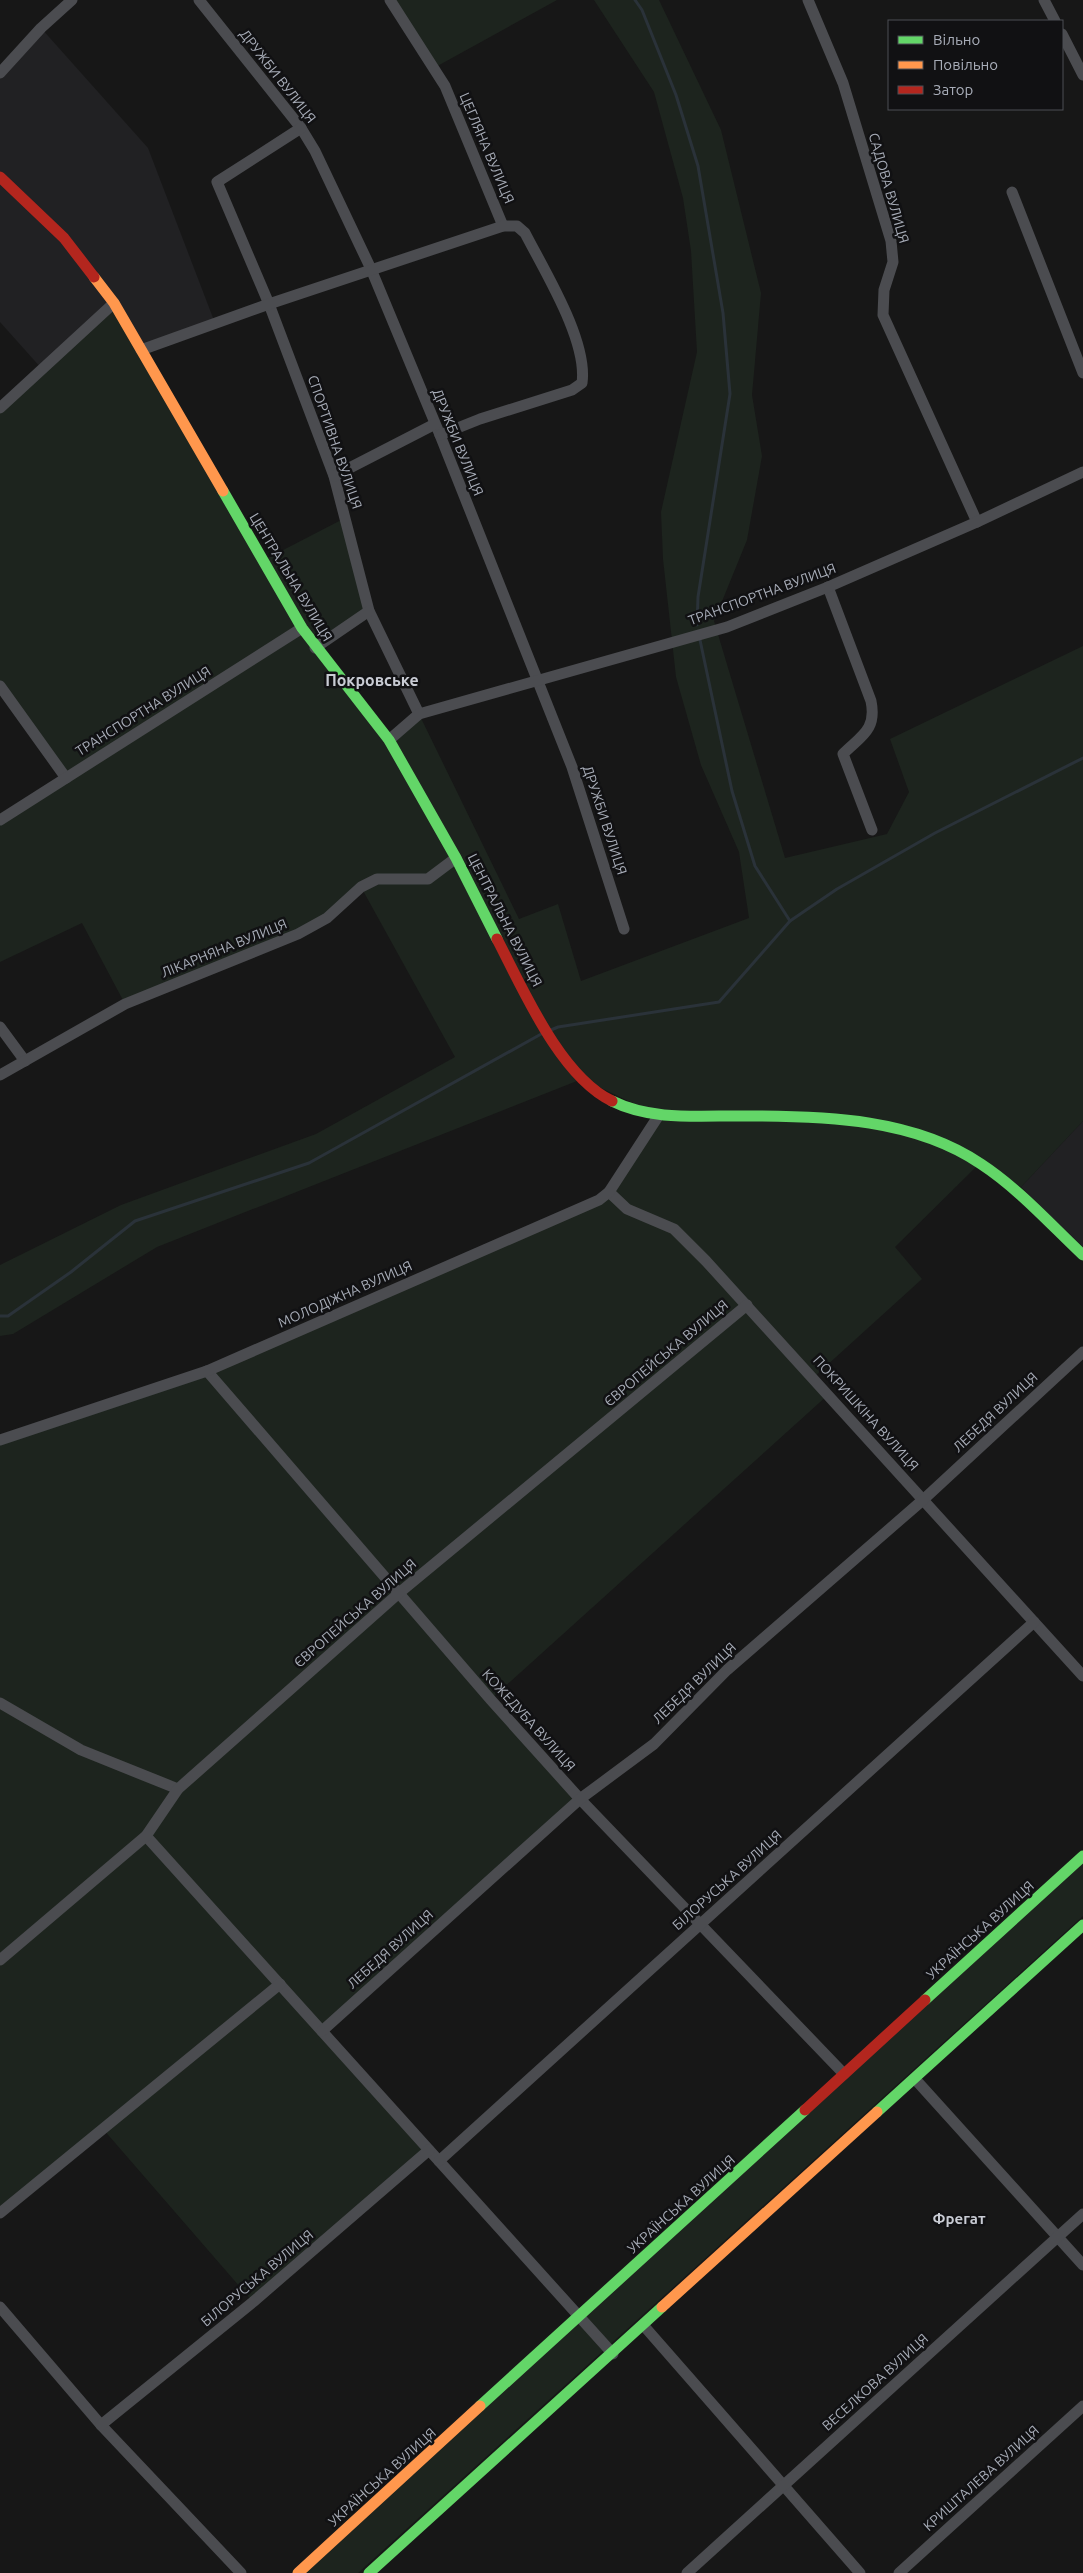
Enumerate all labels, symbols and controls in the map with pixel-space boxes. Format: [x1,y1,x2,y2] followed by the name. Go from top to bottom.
[888,20,1063,110] legend
[237,26,319,126] street label: ДРУЖБИ ВУЛИЦЯ
[933,31,980,48] text: Вільно
[933,56,998,73] text: Повільно
[933,81,973,98] text: Затор
[456,90,518,206] street label: ЦЕГЛЯНА ВУЛИЦЯ
[866,131,912,245] street label: САДОВА ВУЛИЦЯ
[305,373,365,511] street label: СПОРТИВНА ВУЛИЦЯ
[429,386,487,498] street label: ДРУЖБИ ВУЛИЦЯ
[246,510,336,644] street label: ЦЕНТРАЛЬНА ВУЛИЦЯ
[686,560,838,628] street label: ТРАНСПОРТНА ВУЛИЦЯ
[73,663,213,759] street label: ТРАНСПОРТНА ВУЛИЦЯ
[325,671,419,689] district label: Покровське
[580,763,630,877] street label: ДРУЖБИ ВУЛИЦЯ
[465,851,545,989] street label: ЦЕНТРАЛЬНА ВУЛИЦЯ
[159,915,289,981] street label: ЛІКАРНЯНА ВУЛИЦЯ
[276,1257,414,1331] street label: МОЛОДІЖНА ВУЛИЦЯ
[600,1296,731,1409] street label: ЄВРОПЕЙСЬКА ВУЛИЦЯ
[810,1352,922,1474] street label: ПОКРИШКІНА ВУЛИЦЯ
[949,1369,1041,1455] street label: ЛЕБЕДЯ ВУЛИЦЯ
[290,1555,419,1670] street label: ЄВРОПЕЙСЬКА ВУЛИЦЯ
[649,1639,739,1727] street label: ЛЕБЕДЯ ВУЛИЦЯ
[479,1666,579,1774] street label: КОЖЕДУБА ВУЛИЦЯ
[669,1827,785,1933] street label: БІЛОРУСЬКА ВУЛИЦЯ
[923,1878,1037,1982] street label: УКРАЇНСЬКА ВУЛИЦЯ
[344,1906,436,1992] street label: ЛЕБЕДЯ ВУЛИЦЯ
[624,2152,738,2256] street label: УКРАЇНСЬКА ВУЛИЦЯ
[933,2210,986,2227] district label: Фрегат
[198,2226,316,2330] street label: БІЛОРУСЬКА ВУЛИЦЯ
[819,2330,931,2434] street label: ВЕСЕЛКОВА ВУЛИЦЯ
[920,2422,1042,2534] street label: КРИШТАЛЕВА ВУЛИЦЯ
[325,2425,439,2529] street label: УКРАЇНСЬКА ВУЛИЦЯ

